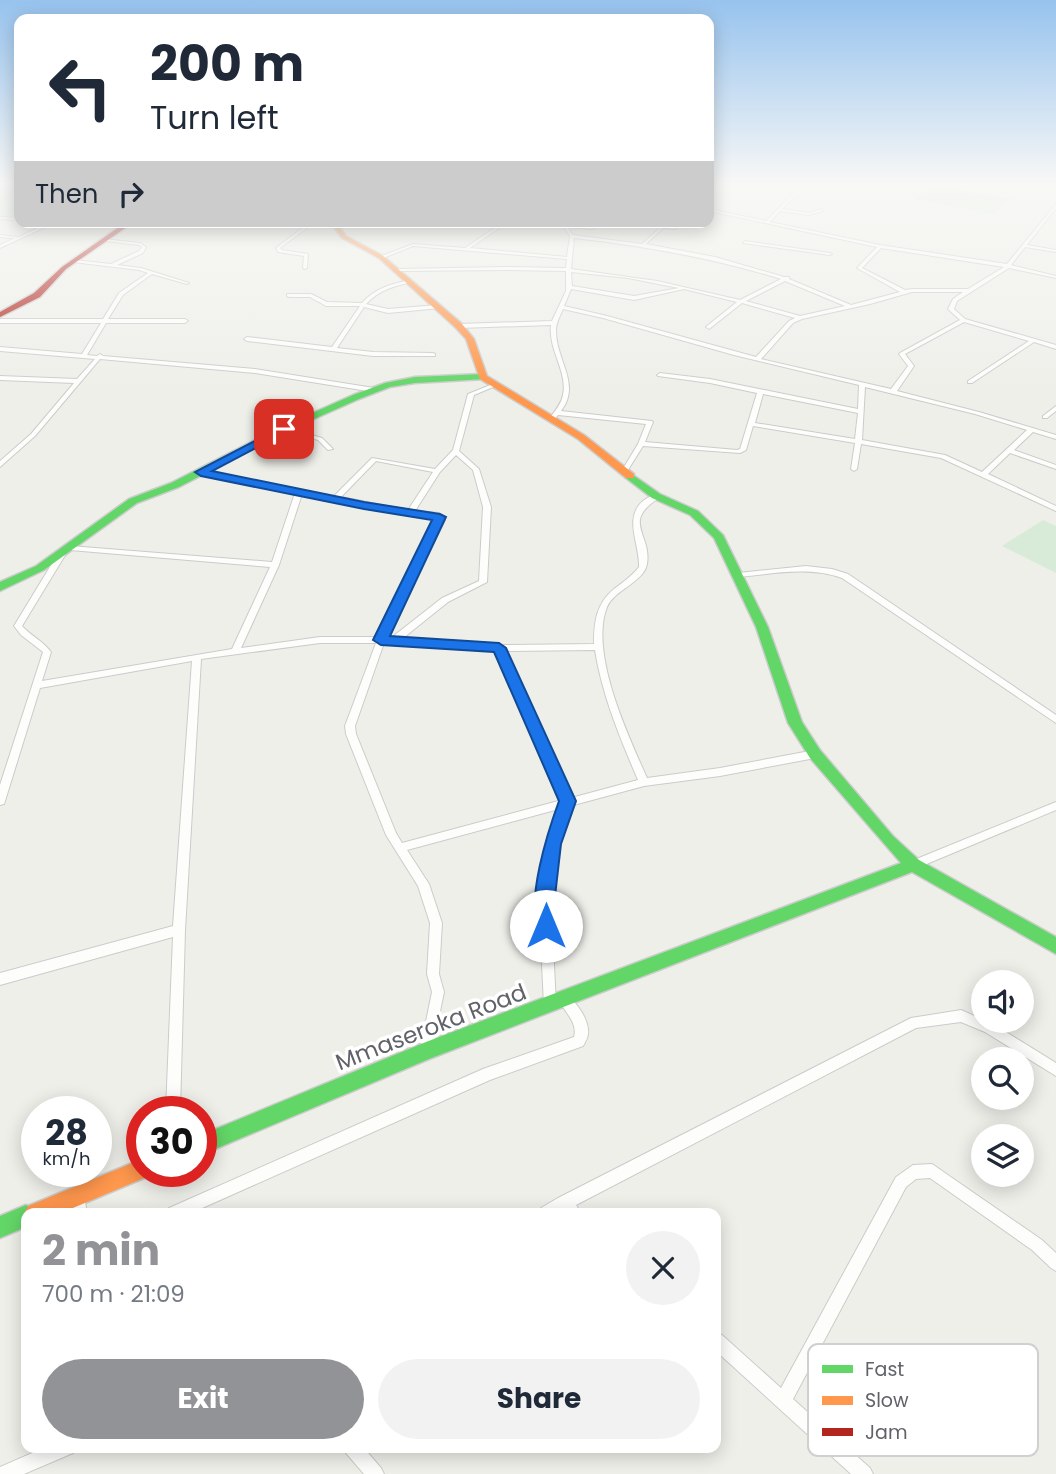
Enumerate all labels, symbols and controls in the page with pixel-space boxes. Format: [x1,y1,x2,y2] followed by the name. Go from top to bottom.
[150,30,304,98] text: 200 m
[35,42,126,133] icon: left
[150,95,279,140] text: Turn left
[112,175,150,213] icon: right
[35,176,98,212] text: Then
[254,399,314,459] pin
[265,410,303,448] icon: arrive
[509,889,583,963] position arrow
[971,970,1034,1187] map controls
[971,970,1034,1033] button: sound
[331,976,531,1078] street label: Mmaseroka Road
[971,1047,1034,1110] button: search
[126,1096,217,1187] speed limit sign: 30
[45,1108,88,1157] text: 28
[971,1124,1034,1187] button: layers
[43,1146,90,1171] text: km/h
[42,1221,160,1280] text: 2 min
[626,1231,700,1305] button: close
[42,1278,185,1310] text: 700 m · 21:09
[808,1344,1038,1456] legend
[865,1356,904,1383] text: Fast
[42,1359,364,1439] button: Exit
[378,1359,700,1439] button: Share
[865,1387,909,1414] text: Slow
[865,1419,907,1446] text: Jam

